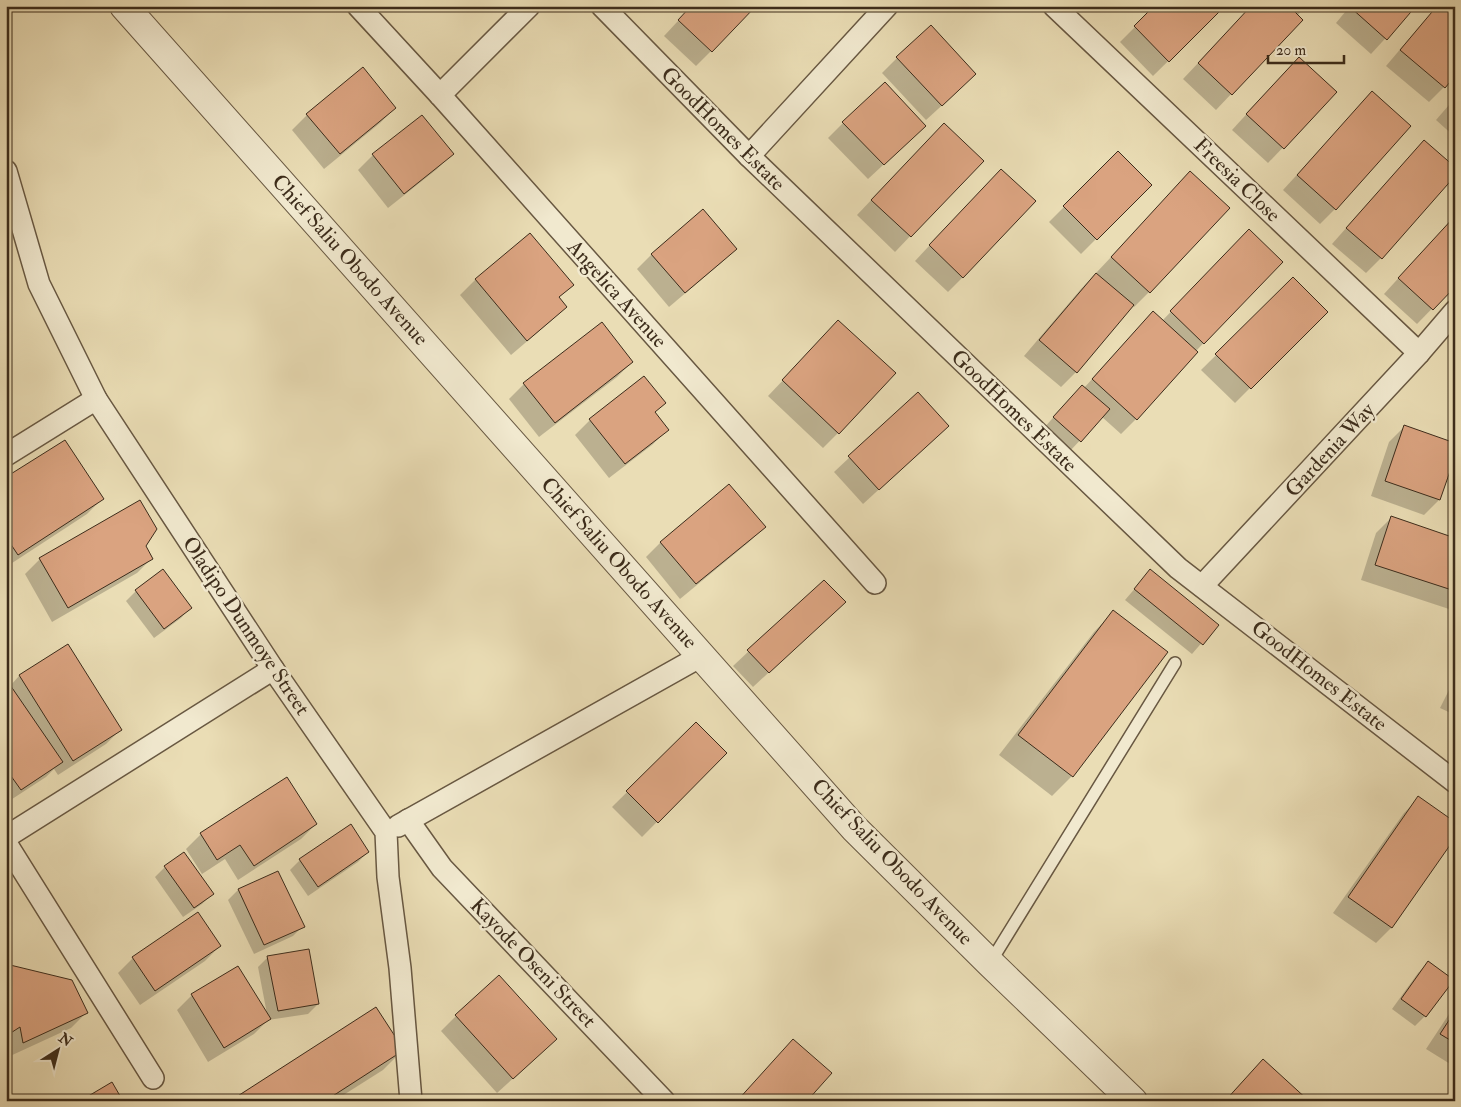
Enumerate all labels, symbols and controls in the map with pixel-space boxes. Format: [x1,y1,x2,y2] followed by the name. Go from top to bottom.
[1268,32,1345,64] scale bar
[1276,41,1306,60] text: 20 m
[655,61,791,197] street label: GoodHomes Estate
[1188,132,1286,228] street label: Freesia Close
[266,169,434,352] street label: Chief Saliu Obodo Avenue
[561,234,673,354] street label: Angelica Avenue
[945,344,1083,478] street label: GoodHomes Estate
[1279,396,1381,503] street label: Gardenia Way
[535,472,703,655] street label: Chief Saliu Obodo Avenue
[176,531,316,721] street label: Oladipo Dunmoye Street
[1246,615,1393,738] street label: GoodHomes Estate
[805,773,979,951] street label: Chief Saliu Obodo Avenue
[464,892,602,1034] street label: Kayode Oseni Street
[32,1024,82,1074] north arrow
[54,1029,76,1051] text: N

